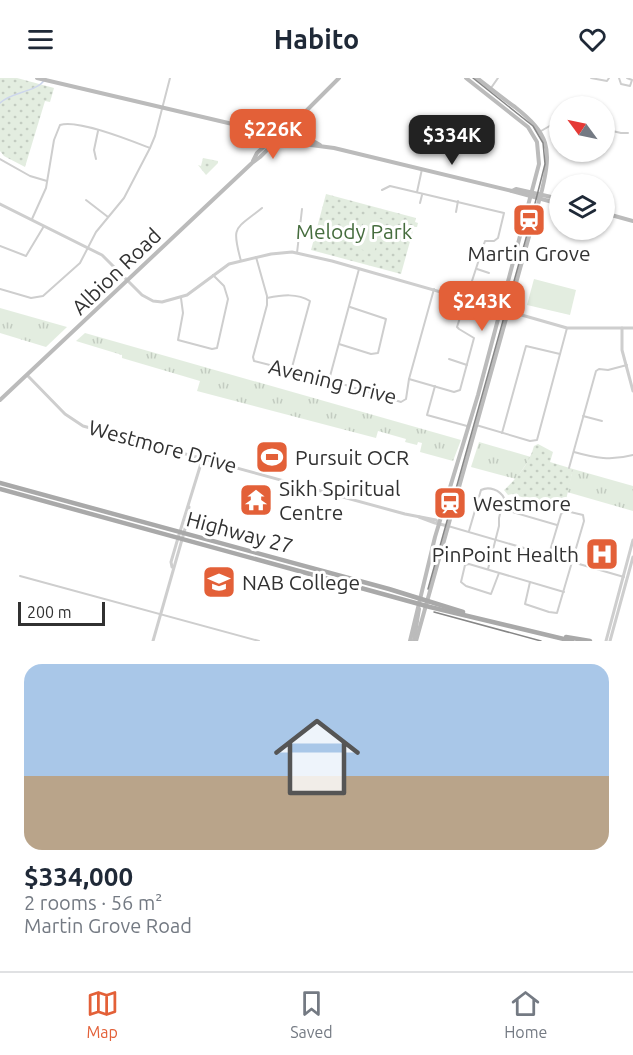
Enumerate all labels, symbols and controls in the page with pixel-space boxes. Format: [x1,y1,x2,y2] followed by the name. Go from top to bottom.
[24,23,57,56] icon: menu
[576,23,609,56] icon: heart
[274,24,359,54] text: Habito
[549,96,615,162] north arrow
[549,96,615,240] map controls
[231,109,315,160] pin: $226K
[410,115,494,166] pin: $334K
[244,117,302,140] text: $226K
[423,123,481,146] text: $334K
[549,174,615,240] button: layers
[511,202,547,238] station icon: Martin Grove
[296,219,413,243] park label: Melody Park
[67,223,165,319] street label: Albion Road
[467,241,591,265] place label: Martin Grove
[440,281,524,332] pin: $243K
[453,289,511,312] text: $243K
[267,354,399,408] street label: Avening Drive
[86,415,240,477] street label: Westmore Drive
[254,439,290,475] sports icon: Pursuit OCR
[295,445,409,469] place label: Pursuit OCR
[279,476,401,524] place label: Sikh Spiritual Centre
[238,482,274,518] temple icon: Sikh Spiritual Centre
[432,485,468,521] station icon: Westmore
[473,491,571,515] place label: Westmore
[184,506,296,558] street label: Highway 27
[584,536,620,572] hospital icon: PinPoint Health
[432,542,579,566] place label: PinPoint Health
[201,564,237,600] school or university icon: NAB College
[242,570,360,594] place label: NAB College
[18,599,105,626] scale bar
[27,603,72,621] text: 200 m
[263,703,371,811] icon: home
[24,862,133,891] text: $334,000
[24,891,162,914] text: 2 rooms · 56 m²
[24,914,192,937] text: Martin Grove Road
[86,987,119,1041] tab: Map
[290,987,333,1041] tab: Saved
[504,987,547,1041] tab: Home

